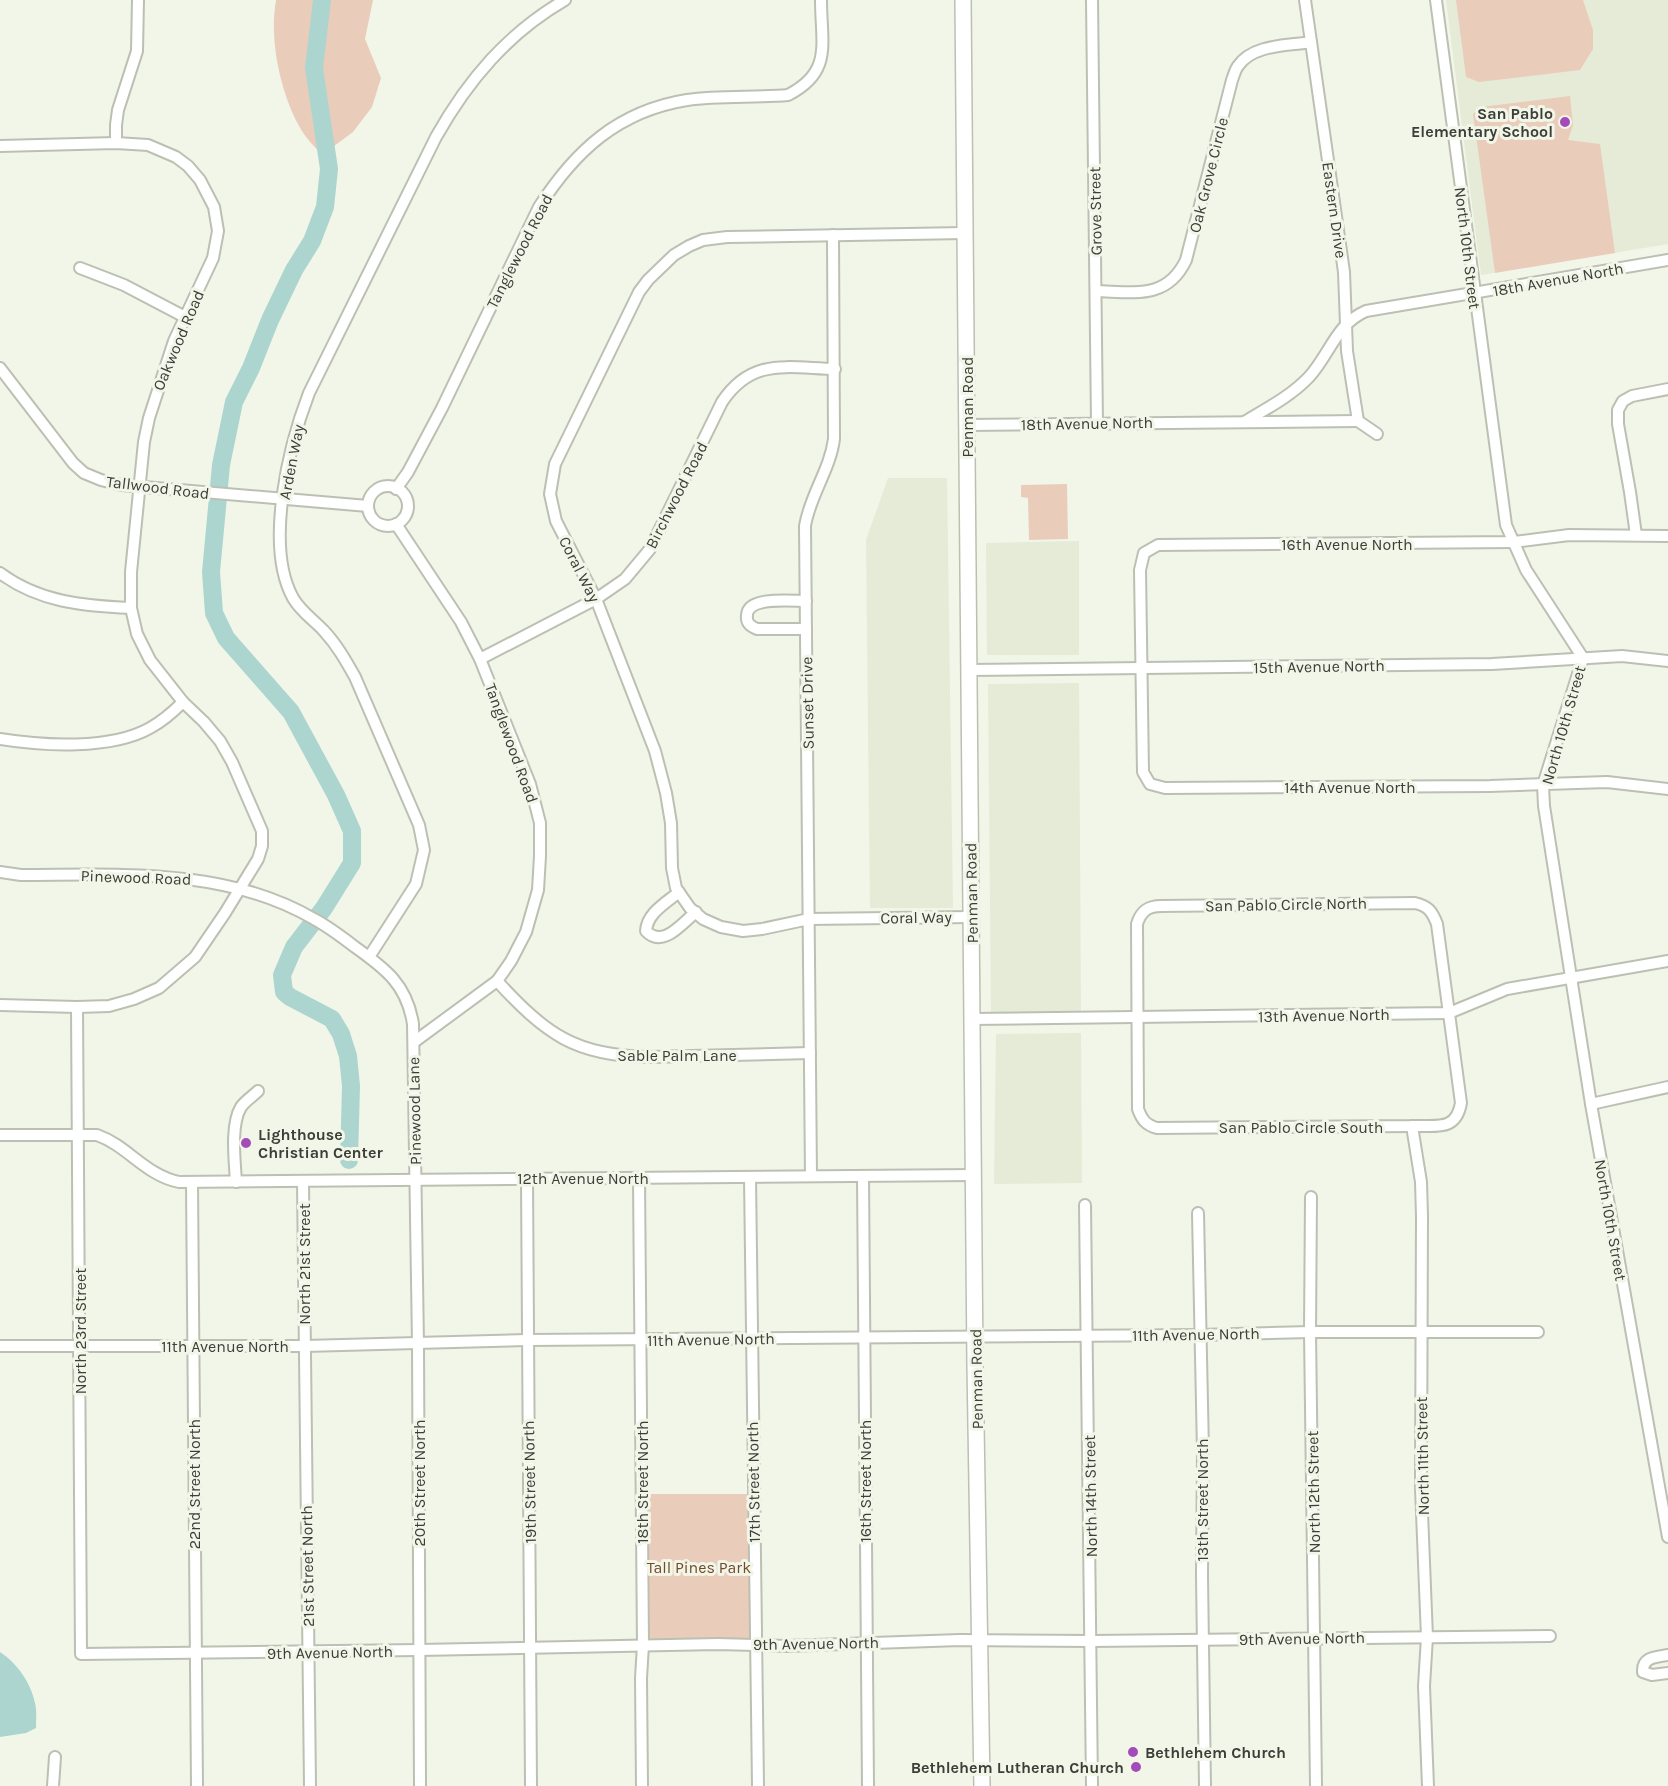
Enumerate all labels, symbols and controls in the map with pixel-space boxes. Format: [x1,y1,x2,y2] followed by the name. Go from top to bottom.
[1411,104,1553,141] place label: San Pablo Elementary School
[1185,115,1232,235] street label: Oak Grove Circle
[1558,115,1572,129] marker: San Pablo Elementary School
[1318,161,1351,259] street label: Eastern Drive
[1085,166,1106,256] street label: Grove Street
[1451,186,1484,310] street label: North 10th Street
[482,191,557,312] street label: Tanglewood Road
[1491,259,1625,300] street label: 18th Avenue North
[149,287,208,393] street label: Oakwood Road
[958,357,977,457] street label: Penman Road
[1021,413,1153,434] street label: 18th Avenue North
[275,422,308,501] street label: Arden Way
[641,439,712,552] street label: Birchwood Road
[105,472,210,503] street label: Tallwood Road
[555,533,604,606] street label: Coral Way
[1281,535,1413,554] street label: 16th Avenue North
[797,656,818,750] street label: Sunset Drive
[1253,656,1385,677] street label: 15th Avenue North
[1537,663,1590,787] street label: North 10th Street
[481,681,542,806] street label: Tanglewood Road
[1284,778,1416,797] street label: 14th Avenue North
[961,842,982,944] street label: Penman Road
[80,866,192,889] street label: Pinewood Road
[1205,894,1367,915] street label: San Pablo Circle North
[880,907,952,928] street label: Coral Way
[1258,1005,1390,1026] street label: 13th Avenue North
[617,1046,737,1065] street label: Sable Palm Lane
[404,1057,425,1165] street label: Pinewood Lane
[1219,1118,1384,1137] street label: San Pablo Circle South
[258,1125,383,1162] place label: Lighthouse Christian Center
[239,1136,253,1150] marker: Lighthouse Christian Center
[1590,1158,1631,1282] street label: North 10th Street
[517,1169,649,1188] street label: 12th Avenue North
[295,1203,314,1325] street label: North 21st Street
[71,1268,90,1394] street label: North 23rd Street
[1132,1324,1260,1345] street label: 11th Avenue North
[966,1328,987,1430] street label: Penman Road
[647,1329,775,1350] street label: 11th Avenue North
[161,1337,289,1356] street label: 11th Avenue North
[1412,1396,1433,1516] street label: North 11th Street
[185,1419,204,1549] street label: 22nd Street North
[410,1419,429,1547] street label: 20th Street North
[519,1420,540,1544] street label: 19th Street North
[633,1420,652,1544] street label: 18th Street North
[856,1420,875,1542] street label: 16th Street North
[743,1421,764,1543] street label: 17th Street North
[1303,1430,1324,1554] street label: North 12th Street
[1080,1435,1101,1557] street label: North 14th Street
[1193,1438,1212,1562] street label: 13th Street North
[297,1505,318,1627] street label: 21st Street North
[647,1558,751,1577] park label: Tall Pines Park
[1239,1628,1365,1649] street label: 9th Avenue North
[753,1633,879,1654] street label: 9th Avenue North
[267,1642,393,1663] street label: 9th Avenue North
[1145,1743,1286,1762] place label: Bethlehem Church
[1126,1745,1140,1759] marker: Bethlehem Church
[911,1758,1124,1777] place label: Bethlehem Lutheran Church
[1129,1760,1143,1774] marker: Bethlehem Lutheran Church

